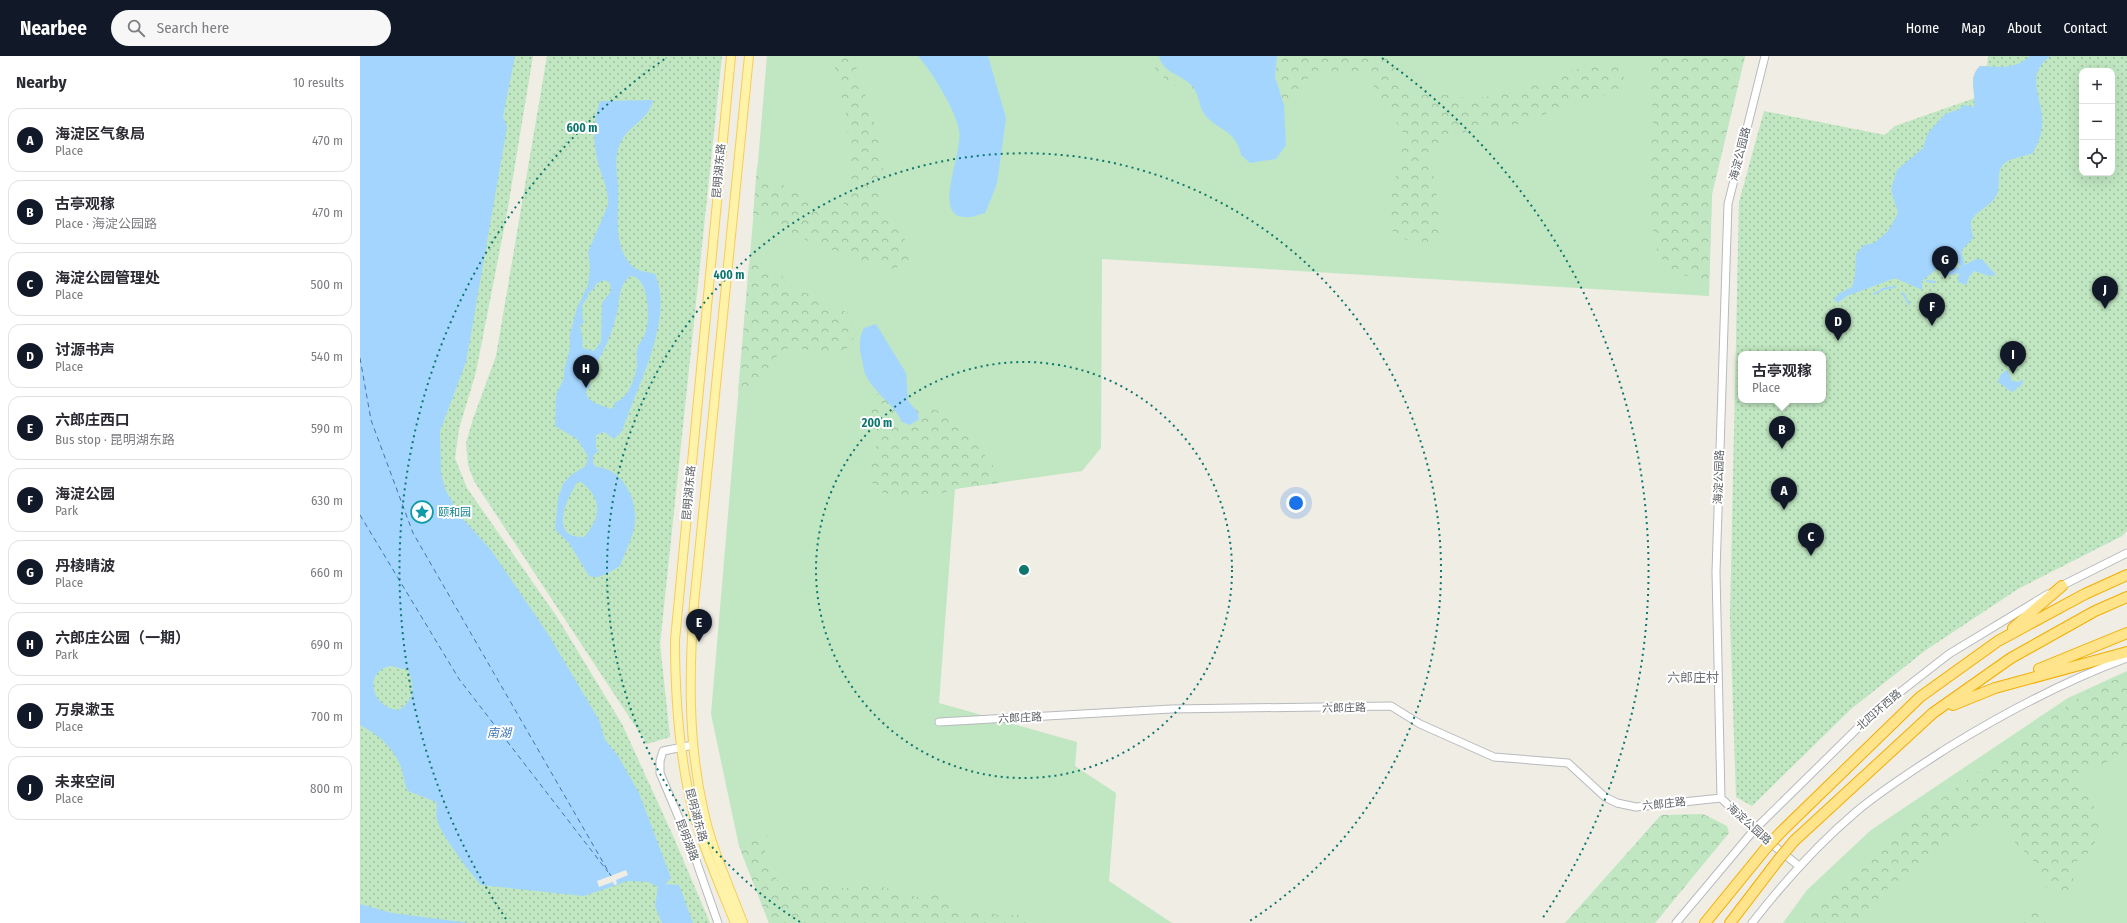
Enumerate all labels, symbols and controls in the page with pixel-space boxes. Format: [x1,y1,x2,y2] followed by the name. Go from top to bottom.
[111,10,391,46] search box
[20,17,87,40] text: Nearbee
[125,17,147,39] icon: search
[157,19,229,37] text: Search here
[1906,20,1939,37] text: Home
[1961,20,1985,37] text: Map
[2007,20,2042,37] text: About
[2064,20,2107,37] text: Contact
[2079,68,2115,176] map controls
[2079,68,2115,104] button: +
[16,72,67,93] text: Nearby
[293,75,344,90] text: 10 results
[2079,104,2115,140] button: −
[566,121,598,135] text: 600 m
[55,125,145,143] text: 海淀区气象局
[1727,126,1753,182] street label: 海淀公园路
[26,133,34,148] text: A
[312,133,343,148] text: 470 m
[2079,140,2115,176] button: locate
[55,143,83,158] text: Place
[710,143,728,199] street label: 昆明湖东路
[55,195,115,213] text: 古亭观稼
[26,205,34,220] text: B
[312,205,343,220] text: 470 m
[55,216,157,231] text: Place · 海淀公园路
[1932,246,1958,279] pin: G
[714,268,744,282] text: 400 m
[55,269,160,287] text: 海淀公园管理处
[2092,276,2118,309] pin: J
[27,277,33,292] text: C
[310,277,343,292] text: 500 m
[55,287,83,302] text: Place
[1919,293,1945,326] pin: F
[1825,308,1851,341] pin: D
[55,341,115,359] text: 讨源书声
[2000,341,2026,374] pin: I
[26,349,34,364] text: D
[311,349,343,364] text: 540 m
[1738,351,1826,403] popup
[573,355,599,388] pin: H
[55,359,83,374] text: Place
[1752,362,1812,380] text: 古亭观稼
[1752,380,1780,395] text: Place
[55,411,130,429] text: 六郎庄西口
[861,416,892,430] text: 200 m
[1769,416,1795,449] pin: B
[27,421,33,436] text: E
[311,421,343,436] text: 590 m
[55,432,175,447] text: Bus stop · 昆明湖东路
[1712,449,1726,505] street label: 海淀公园路
[680,465,698,521] street label: 昆明湖东路
[1771,477,1797,510] pin: A
[55,485,115,503] text: 海淀公园
[27,493,33,508] text: F
[311,493,343,508] text: 630 m
[1286,493,1306,513] your location
[409,499,435,525] place icon: 颐和园
[55,503,78,518] text: Park
[438,506,471,519] place label: 颐和园
[1798,523,1824,556] pin: C
[55,557,115,575] text: 丹棱晴波
[1017,563,1031,577] centre of rings
[26,565,34,580] text: G
[310,565,343,580] text: 660 m
[55,575,83,590] text: Place
[686,609,712,642] pin: E
[55,629,190,647] text: 六郎庄公园（一期）
[26,637,34,652] text: H
[311,637,343,652] text: 690 m
[55,647,78,662] text: Park
[1667,670,1719,685] district label: 六郎庄村
[1854,687,1904,733] street label: 北四环西路
[55,701,115,719] text: 万泉漱玉
[1322,701,1366,715] street label: 六郎庄路
[28,709,32,724] text: I
[311,709,343,724] text: 700 m
[998,710,1042,726] street label: 六郎庄路
[55,719,83,734] text: Place
[487,726,513,740] water label: 南湖
[55,773,115,791] text: 未来空间
[28,781,32,796] text: J
[310,781,343,796] text: 800 m
[683,787,709,843] street label: 昆明湖东路
[55,791,83,806] text: Place
[1641,795,1687,813] street label: 六郎庄路
[1724,801,1774,847] street label: 海淀公园路
[673,817,701,863] street label: 昆明湖路

